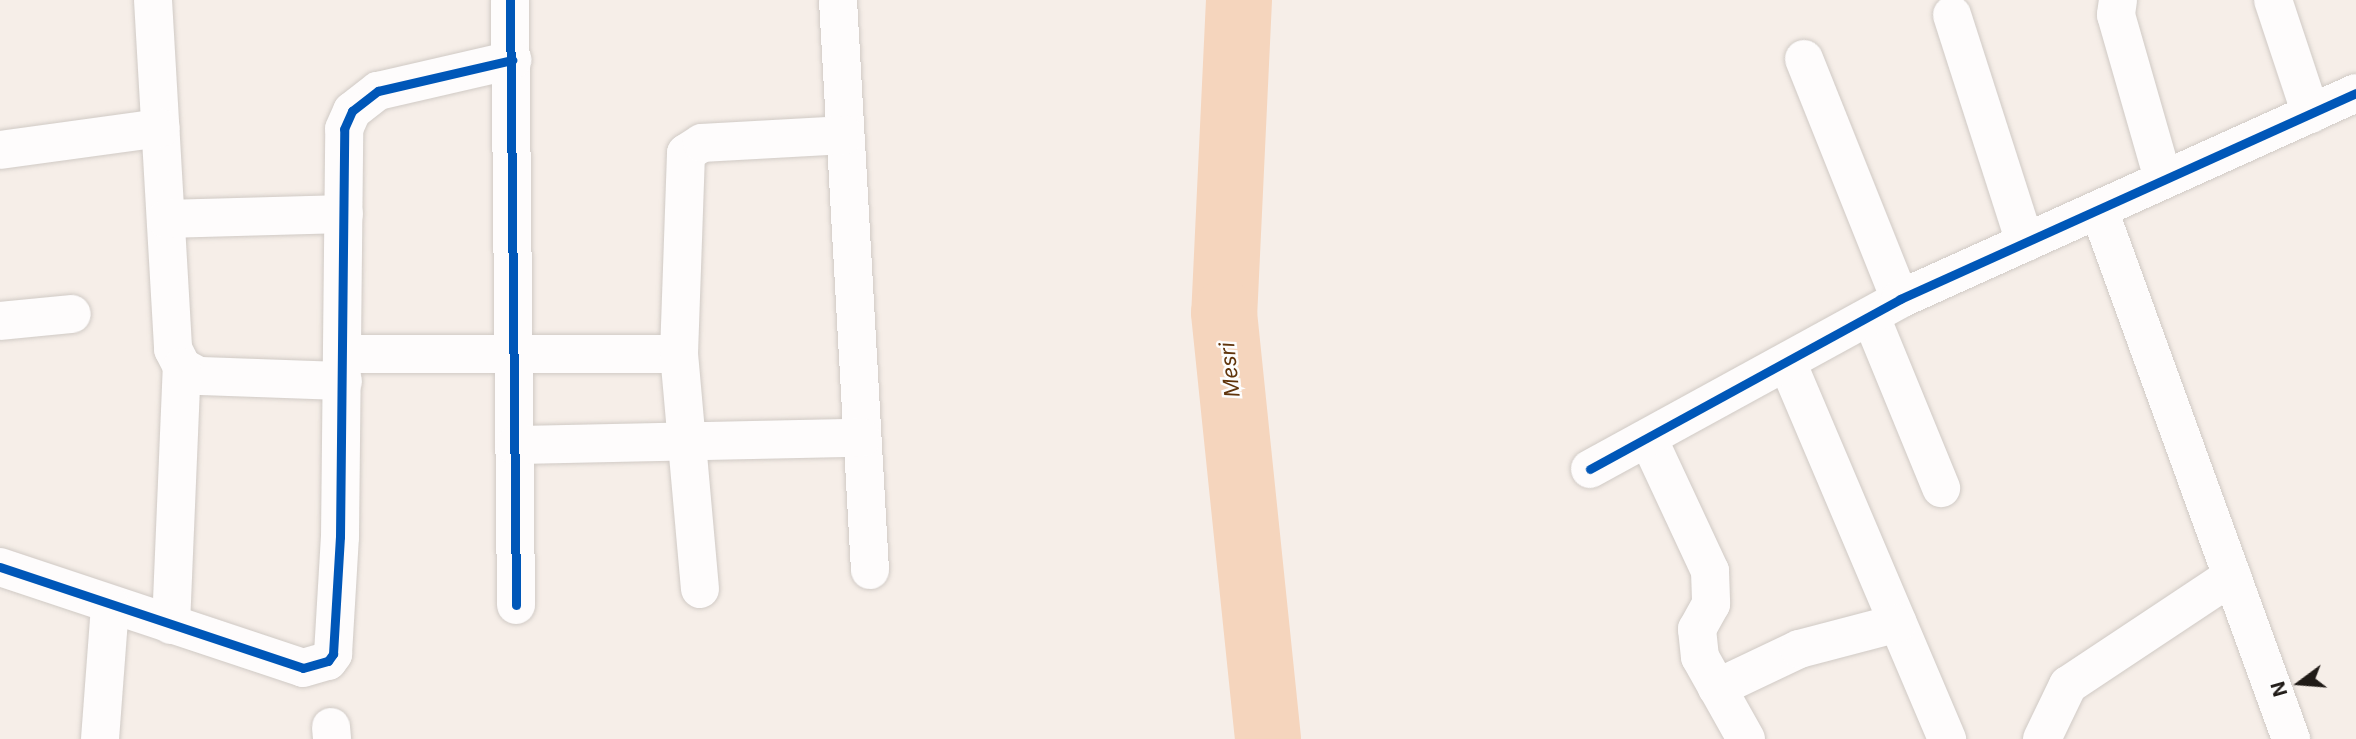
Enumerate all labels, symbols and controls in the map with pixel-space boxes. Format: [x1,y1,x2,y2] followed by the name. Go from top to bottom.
[1215,341,1245,399] water label: Mesri
[2265,648,2335,718] north arrow
[2266,679,2292,699] text: N

